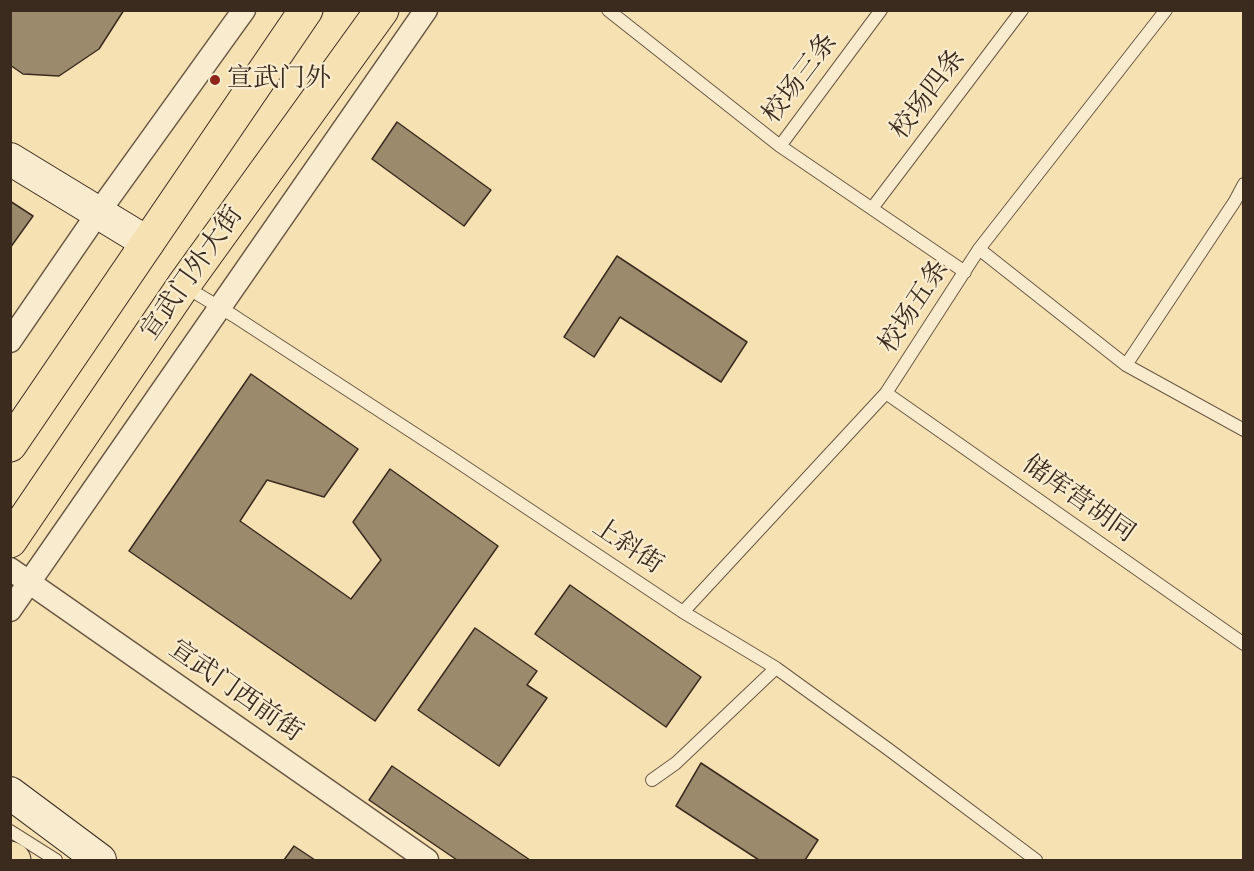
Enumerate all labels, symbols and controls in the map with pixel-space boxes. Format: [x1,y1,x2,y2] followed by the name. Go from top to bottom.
[757,28,845,130] street label: 校场三条
[885,44,973,146] street label: 校场四条
[227,64,331,96] place label: 宣武门外
[208,73,222,87] marker: 宣武门外
[135,201,251,347] street label: 宣武门外大街
[874,255,956,359] street label: 校场五条
[1016,450,1140,550] street label: 储库营胡同
[586,512,668,582] street label: 上斜街
[162,634,308,750] street label: 宣武门西前街

